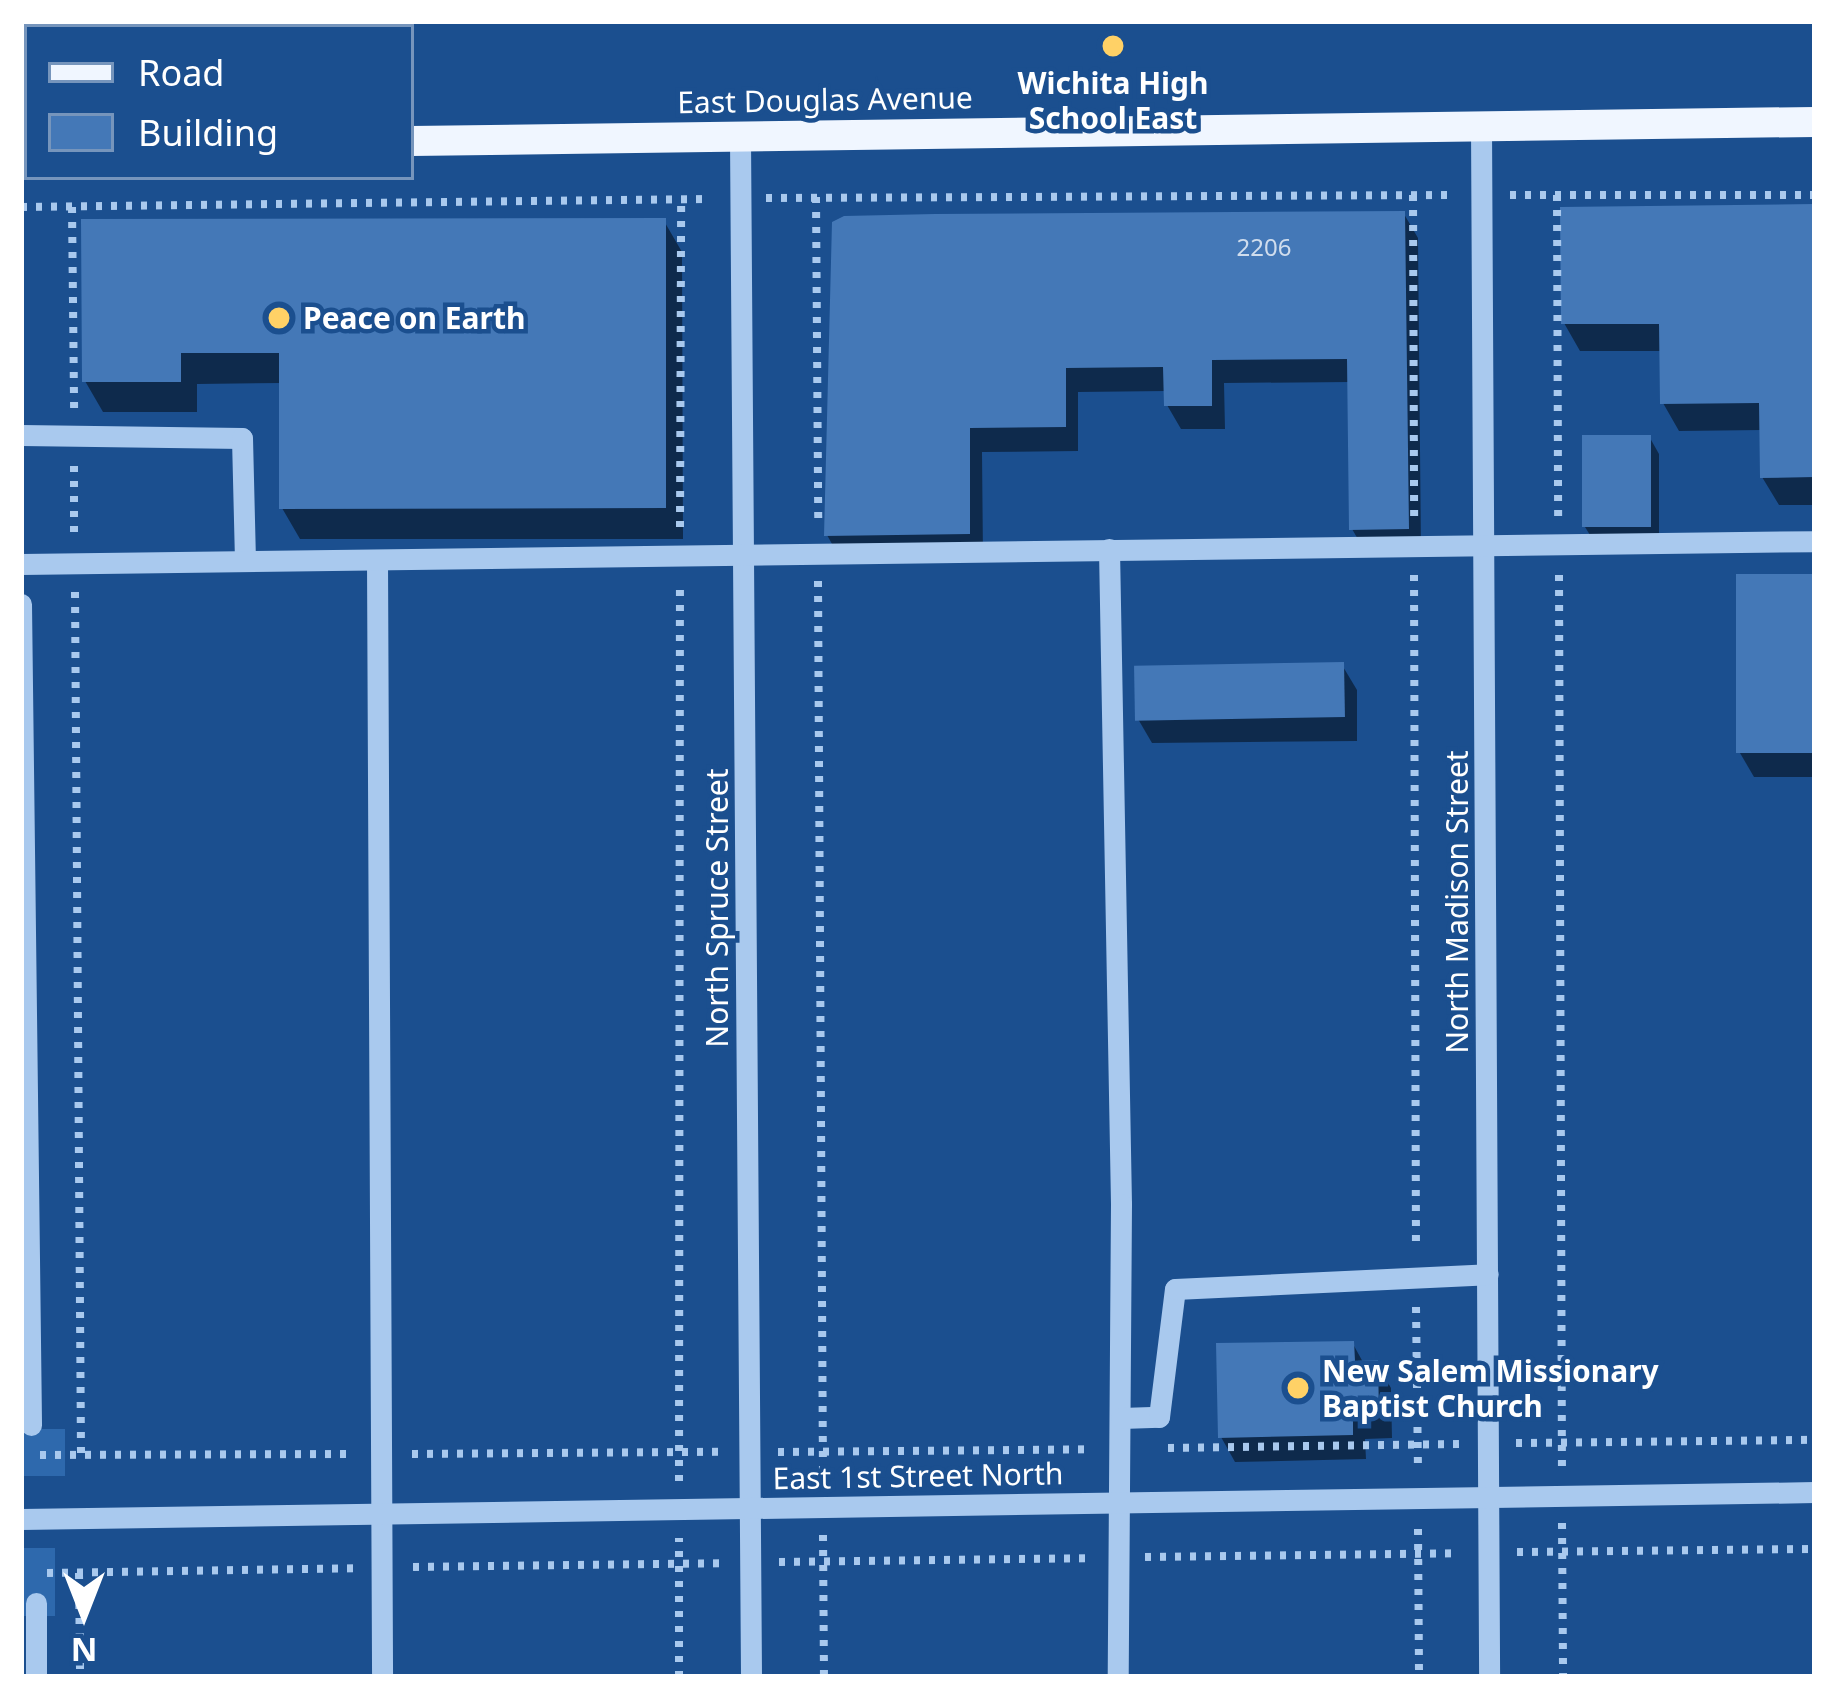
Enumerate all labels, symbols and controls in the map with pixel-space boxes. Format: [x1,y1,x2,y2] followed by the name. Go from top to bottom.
[24,24,414,180] legend
[1100,33,1126,59] marker: Wichita High School East
[138,48,225,97] text: Road
[1017,65,1209,136] place label: Wichita High School East
[677,79,973,121] street label: East Douglas Avenue
[138,108,278,157] text: Building
[1237,233,1291,261] house number: 2206
[303,300,525,336] place label: Peace on Earth
[266,305,292,331] marker: Peace on Earth
[1439,750,1475,1054] street label: North Madison Street
[699,768,735,1048] street label: North Spruce Street
[1322,1353,1659,1424] place label: New Salem Missionary Baptist Church
[1285,1375,1311,1401] marker: New Salem Missionary Baptist Church
[772,1455,1064,1497] street label: East 1st Street North
[24,1554,144,1674] north arrow
[71,1628,97,1673] text: N

